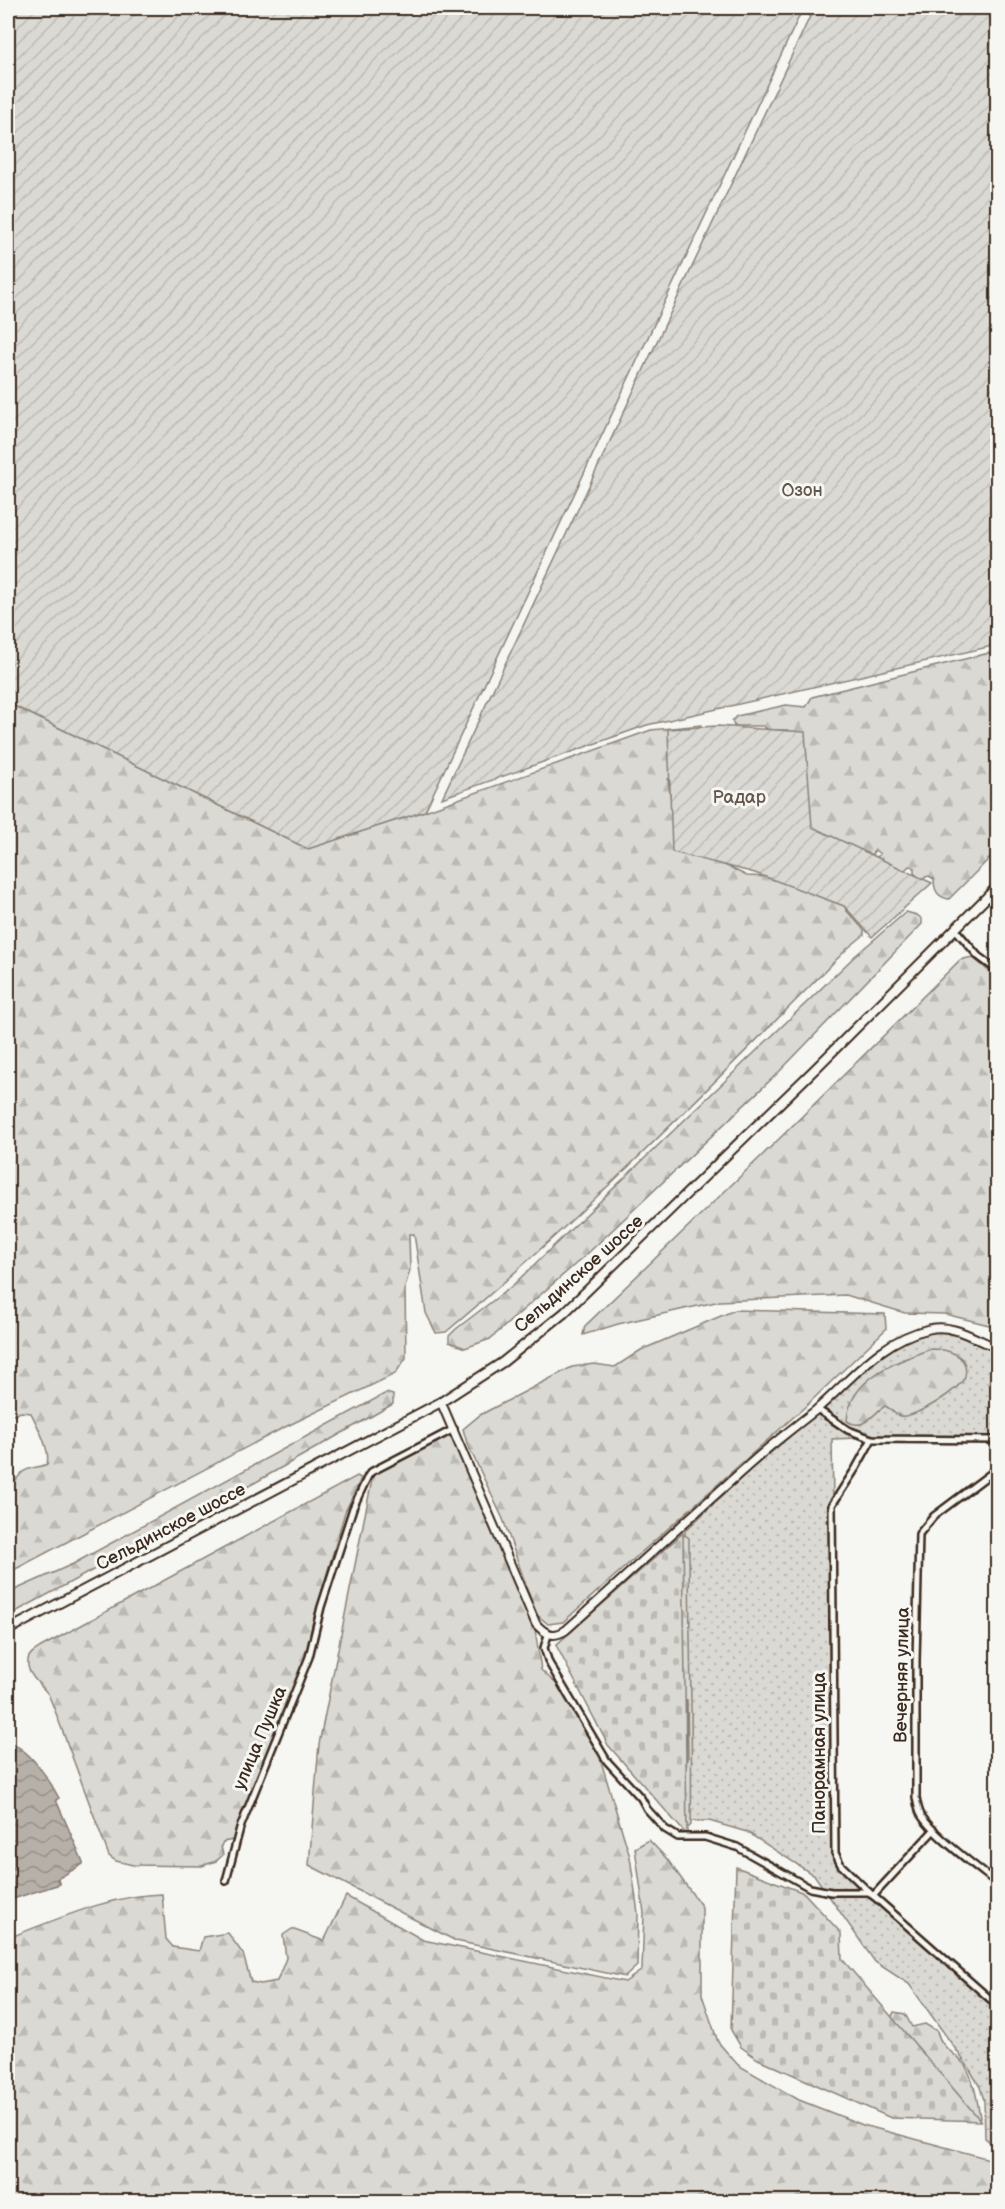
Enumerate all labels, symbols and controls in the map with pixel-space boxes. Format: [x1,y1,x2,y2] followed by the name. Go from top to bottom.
[781,480,823,501] park label: Озон
[712,787,766,808] park label: Радар
[510,1211,648,1337] street label: Сельдинское шоссе
[93,1479,249,1575] street label: Сельдинское шоссе
[890,1607,914,1743] street label: Вечерняя улица
[809,1672,830,1834] street label: Панорамная улица
[229,1683,291,1793] street label: улица Пушка

